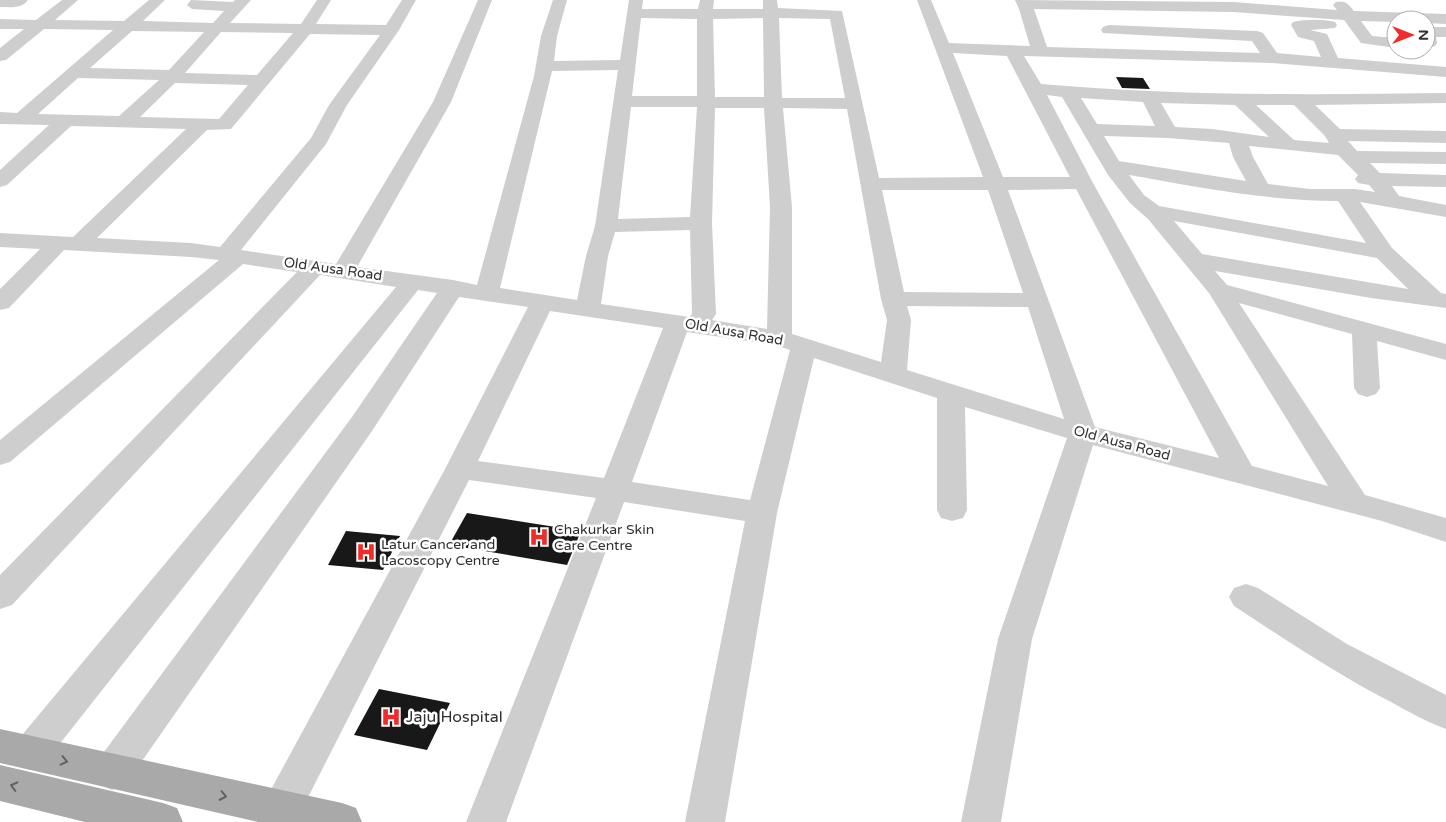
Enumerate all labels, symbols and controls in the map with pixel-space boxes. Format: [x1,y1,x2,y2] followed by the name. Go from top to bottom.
[1386,10,1436,60] north arrow
[1415,29,1432,41] text: N
[283,254,383,284] street label: Old Ausa Road
[684,315,784,349] street label: Old Ausa Road
[1072,422,1172,464] street label: Old Ausa Road
[554,521,654,554] place label: Chakurkar Skin Care Centre
[528,526,550,548] hospital icon: Chakurkar Skin Care Centre
[381,536,500,569] place label: Latur Cancer and Lacoscopy Centre
[355,541,377,563] hospital icon: Latur Cancer and Lacoscopy Centre
[380,706,402,728] hospital icon: Jaju Hospital
[406,707,503,727] place label: Jaju Hospital
[60,755,69,766] one-way arrow
[9,781,18,792] one-way arrow
[219,790,228,800] one-way arrow

